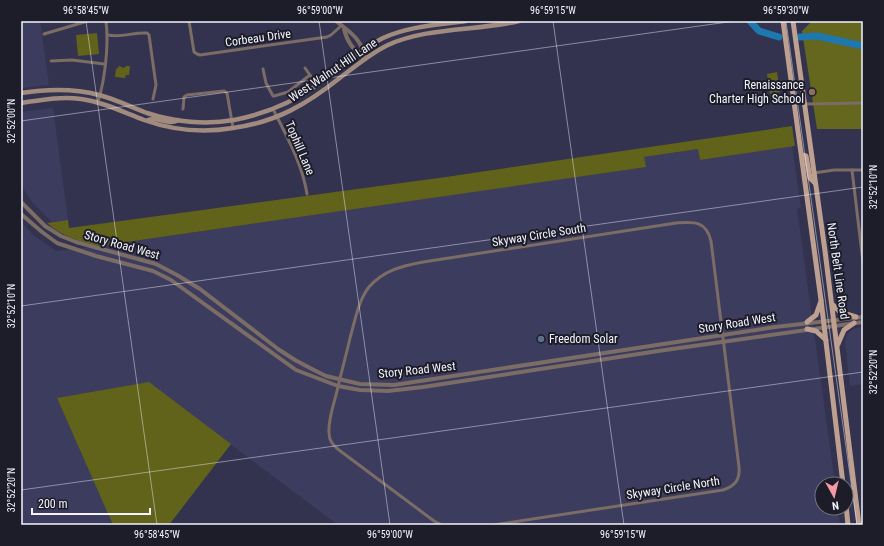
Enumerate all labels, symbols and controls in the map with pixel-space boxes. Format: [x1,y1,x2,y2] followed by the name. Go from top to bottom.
[63,5,109,16] text: 96°58'45"W
[297,5,343,16] text: 96°59'00"W
[530,5,576,16] text: 96°59'15"W
[763,5,809,16] text: 96°59'30"W
[224,26,292,50] street label: Corbeau Drive
[286,35,380,105] street label: West Walnut Hill Lane
[709,78,804,106] place label: Renaissance Charter High School
[807,87,817,97] marker: Renaissance Charter High School
[6,99,17,143] text: 32°52'00"N
[282,119,318,177] street label: Tophill Lane
[868,165,879,209] text: 32°52'10"N
[491,221,587,249] street label: Skyway Circle South
[824,222,852,320] street label: North Belt Line Road
[83,228,162,263] street label: Story Road West
[6,284,17,328] text: 32°52'10"N
[698,310,777,336] street label: Story Road West
[549,332,618,346] place label: Freedom Solar
[536,334,546,344] marker: Freedom Solar
[868,350,879,394] text: 32°52'20"N
[378,359,457,381] street label: Story Road West
[6,468,17,512] text: 32°52'20"N
[625,474,721,502] street label: Skyway Circle North
[814,476,854,516] north arrow
[32,490,150,516] scale bar
[38,497,68,511] text: 200 m
[831,499,840,512] text: N
[134,529,180,540] text: 96°58'45"W
[367,529,413,540] text: 96°59'00"W
[600,529,646,540] text: 96°59'15"W

